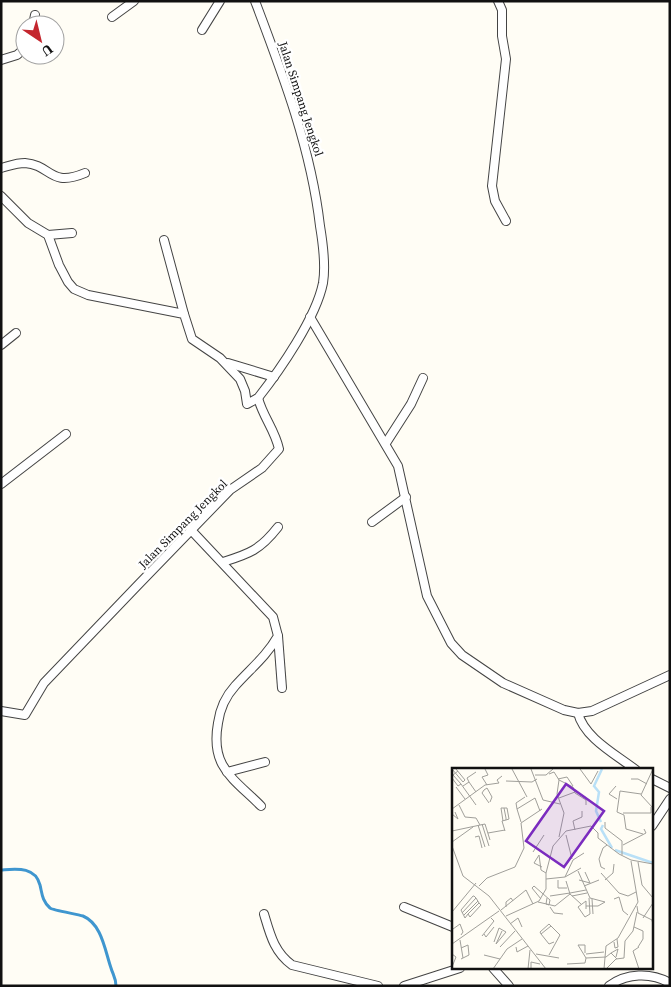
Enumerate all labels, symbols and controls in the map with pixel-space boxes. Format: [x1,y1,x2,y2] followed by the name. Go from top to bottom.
[15,15,65,65] north arrow
[275,39,327,159] street label: Jalan Simpang Jengkol
[38,40,57,62] text: U
[134,476,231,573] street label: Jalan Simpang Jengkol
[452,768,654,970] inset map

